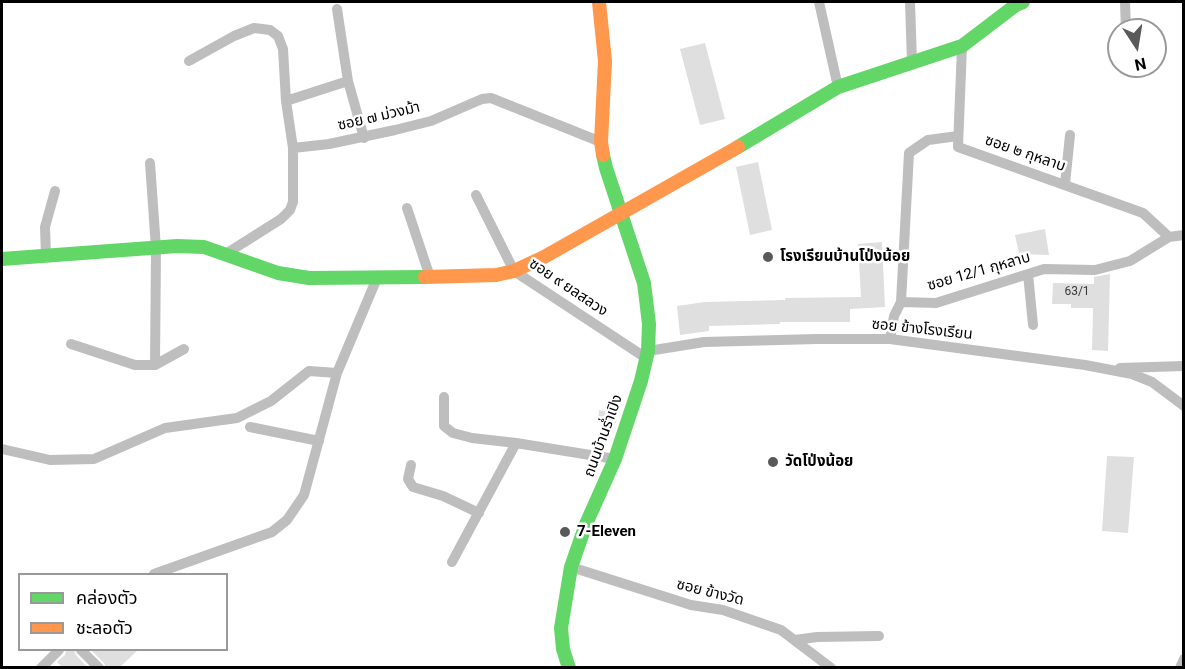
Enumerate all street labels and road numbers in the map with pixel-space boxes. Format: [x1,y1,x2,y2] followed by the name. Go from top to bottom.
[336,99,422,135] street label: ซอย ๗ ม่วงม้า
[982,132,1068,176] street label: ซอย ๒ กุหลาบ
[925,249,1033,295] street label: ซอย 12/1 กุหลาบ
[525,255,611,321] street label: ซอย ๙ ยลสลวง
[871,316,973,344] street label: ซอย ข้างโรงเรียน
[581,392,627,480] street label: ถนนบ้านร่ำเปิง
[675,576,745,610] street label: ซอย ข้างวัด

